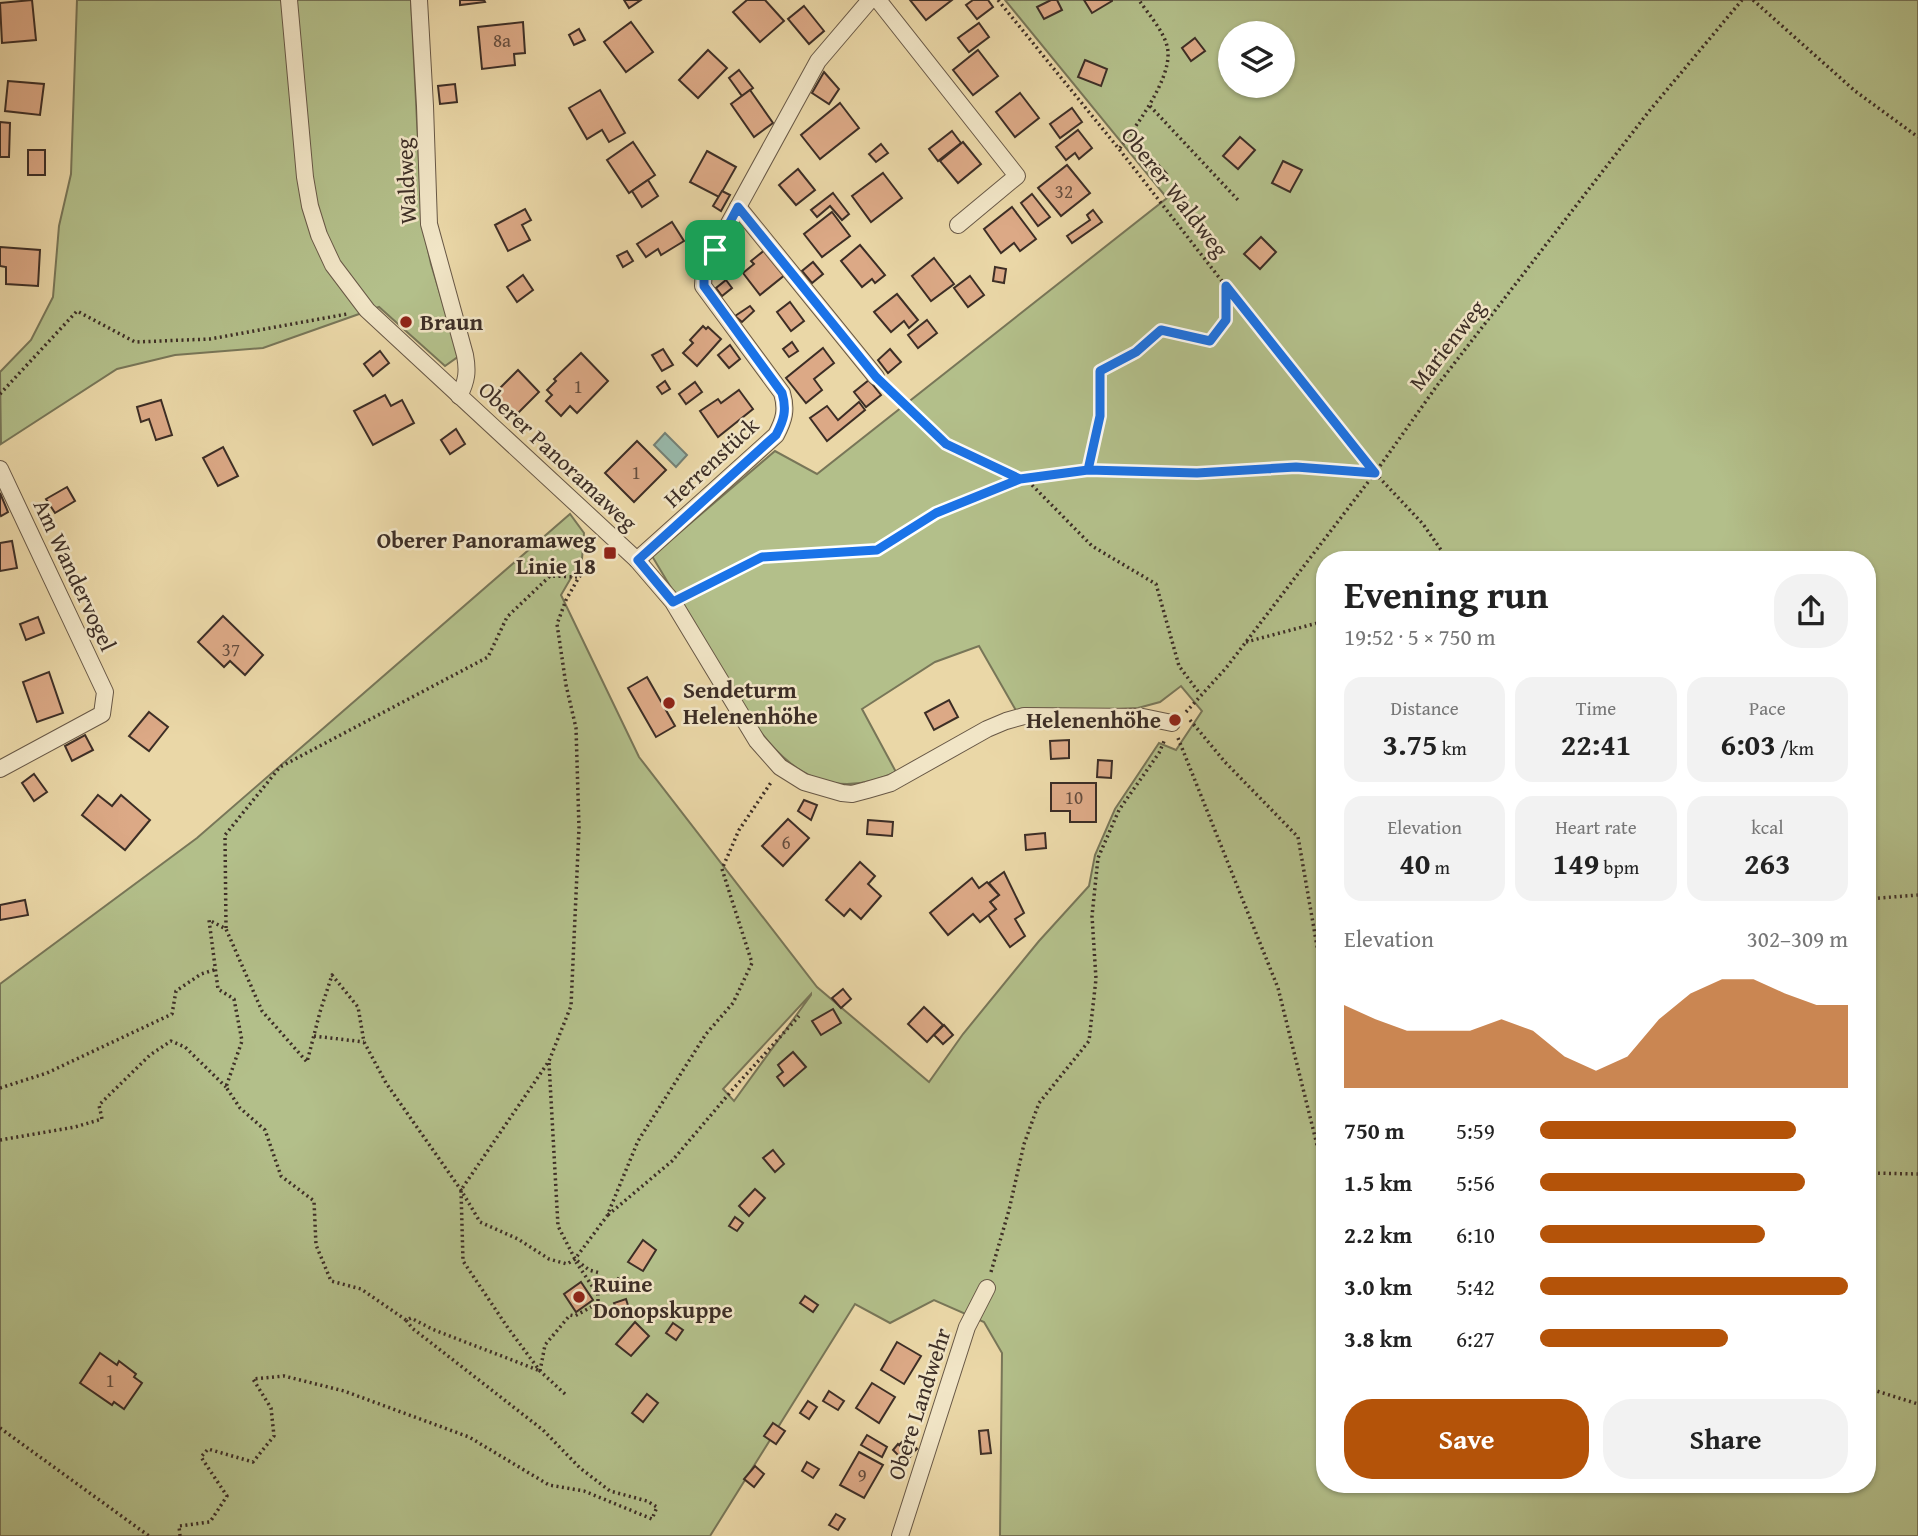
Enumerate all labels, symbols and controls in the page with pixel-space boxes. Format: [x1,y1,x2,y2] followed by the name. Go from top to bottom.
[1218,21,1295,98] map controls
[1218,21,1295,98] button: layers
[493,26,511,54] house number: 8a
[1114,119,1237,264] street label: Oberer Waldweg
[387,136,424,225] street label: Waldweg
[1055,177,1073,205] house number: 32
[685,220,745,280] pin
[696,231,734,269] icon: arrive
[1401,292,1493,397] street label: Marienweg
[420,305,484,338] place label: Braun
[398,314,414,330] marker: Braun
[573,372,583,400] house number: 1
[472,373,646,539] street label: Oberer Panoramaweg
[656,409,766,514] street label: Herrenstück
[631,458,641,486] house number: 1
[26,493,125,656] street label: Am Wandervogel
[377,523,597,582] place label: Oberer Panoramaweg Linie 18
[602,545,618,561] marker: Oberer Panoramaweg Linie 18
[1344,566,1548,622] text: Evening run
[1774,574,1848,648] button: share
[1344,620,1496,653] text: 19:52 · 5 × 750 m
[222,635,240,663] house number: 37
[683,673,818,732] place label: Sendeturm Helenenhöhe
[1391,694,1459,722] text: Distance
[1576,694,1616,722] text: Time
[1749,694,1786,722] text: Pace
[661,695,677,711] marker: Sendeturm Helenenhöhe
[1026,703,1161,736] place label: Helenenhöhe
[1167,712,1183,728] marker: Helenenhöhe
[1382,722,1438,766] text: 3.75
[1561,722,1631,766] text: 22:41
[1721,722,1776,766] text: 6:03
[1438,734,1467,762] text: km
[1776,734,1814,762] text: /km
[1065,783,1083,811] house number: 10
[1387,813,1462,841] text: Elevation
[1555,813,1637,841] text: Heart rate
[1751,813,1784,841] text: kcal
[781,828,791,856] house number: 6
[1399,841,1430,885] text: 40
[1553,841,1599,885] text: 149
[1744,841,1791,885] text: 263
[1430,853,1450,881] text: m
[1599,853,1639,881] text: bpm
[1344,922,1434,955] text: Elevation
[1747,922,1848,955] text: 302–309 m
[1344,1114,1405,1147] text: 750 m
[1456,1114,1495,1147] text: 5:59
[1344,1166,1412,1199] text: 1.5 km
[1456,1166,1495,1199] text: 5:56
[1344,1218,1412,1251] text: 2.2 km
[1456,1218,1495,1251] text: 6:10
[593,1267,733,1326] place label: Ruine Donopskuppe
[1344,1270,1412,1303] text: 3.0 km
[1456,1270,1495,1303] text: 5:42
[571,1289,587,1305] marker: Ruine Donopskuppe
[1344,1322,1412,1355] text: 3.8 km
[1456,1322,1495,1355] text: 6:27
[878,1323,959,1484] street label: Obere Landwehr
[105,1366,115,1394] house number: 1
[1344,1399,1589,1479] button: Save
[1603,1399,1848,1479] button: Share
[857,1461,867,1489] house number: 9

